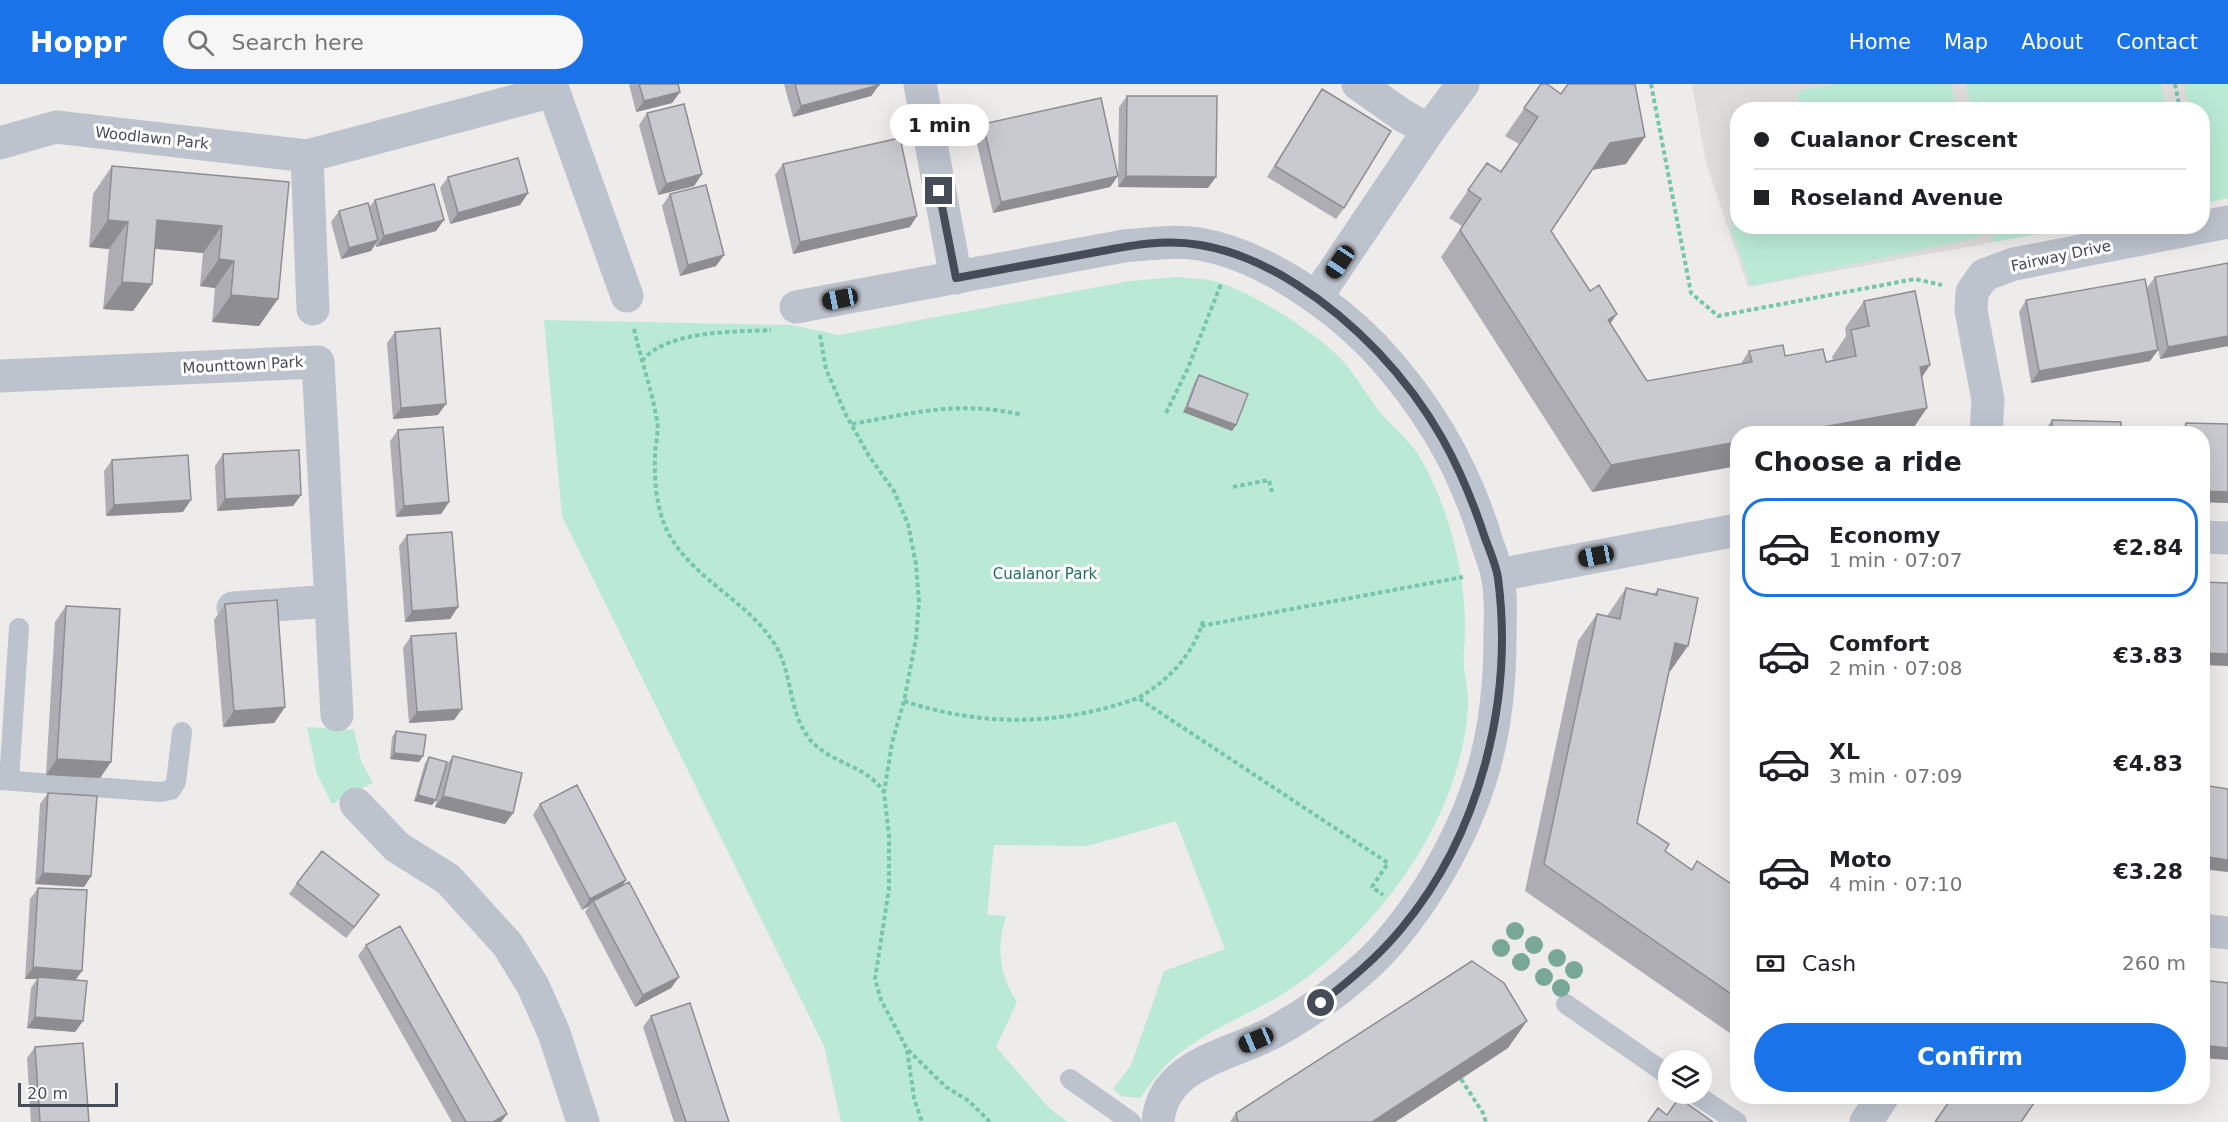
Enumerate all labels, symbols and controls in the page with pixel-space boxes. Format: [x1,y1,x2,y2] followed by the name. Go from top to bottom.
[163,15,583,69] search box
[30,26,127,59] text: Hoppr
[184,26,217,59] icon: search
[232,30,364,55] text: Search here
[1849,30,1911,54] text: Home
[1944,30,1988,54] text: Map
[2021,30,2083,54] text: About
[2116,30,2198,54] text: Contact
[890,104,988,146] callout: 1 min
[908,113,971,137] text: 1 min
[94,123,210,153] street label: Woodlawn Park
[1790,127,2017,152] text: Cualanor Crescent
[925,177,952,204] route end
[1790,185,2003,210] text: Roseland Avenue
[2009,237,2113,275] street label: Fairway Drive
[1322,242,1358,282] car
[821,287,859,311] car
[182,353,304,377] street label: Mounttown Park
[1754,446,1962,477] text: Choose a ride
[1757,521,1811,575] icon: car
[1829,523,1940,548] text: Economy
[2113,535,2183,560] text: €2.84
[1577,544,1615,568] car
[1829,548,1963,572] text: 1 min · 07:07
[993,565,1098,583] park label: Cualanor Park
[1757,629,1811,683] icon: car
[1829,631,1929,656] text: Comfort
[2113,643,2183,668] text: €3.83
[1829,656,1963,680] text: 2 min · 07:08
[1757,737,1811,791] icon: car
[1829,739,1860,764] text: XL
[2113,751,2183,776] text: €4.83
[1829,764,1963,788] text: 3 min · 07:09
[1757,845,1811,899] icon: car
[1829,847,1892,872] text: Moto
[2113,859,2183,884] text: €3.28
[1829,872,1963,896] text: 4 min · 07:10
[1754,947,1787,980] icon: cash
[1802,951,1856,976] text: Cash
[2122,951,2186,975] text: 260 m
[1307,989,1334,1016] route start
[1754,1023,2186,1092] button: Confirm
[1236,1025,1276,1055] car
[1658,1050,1712,1104] map controls
[1658,1050,1712,1104] button: layers
[18,1080,118,1108] scale bar
[27,1084,68,1103] text: 20 m

